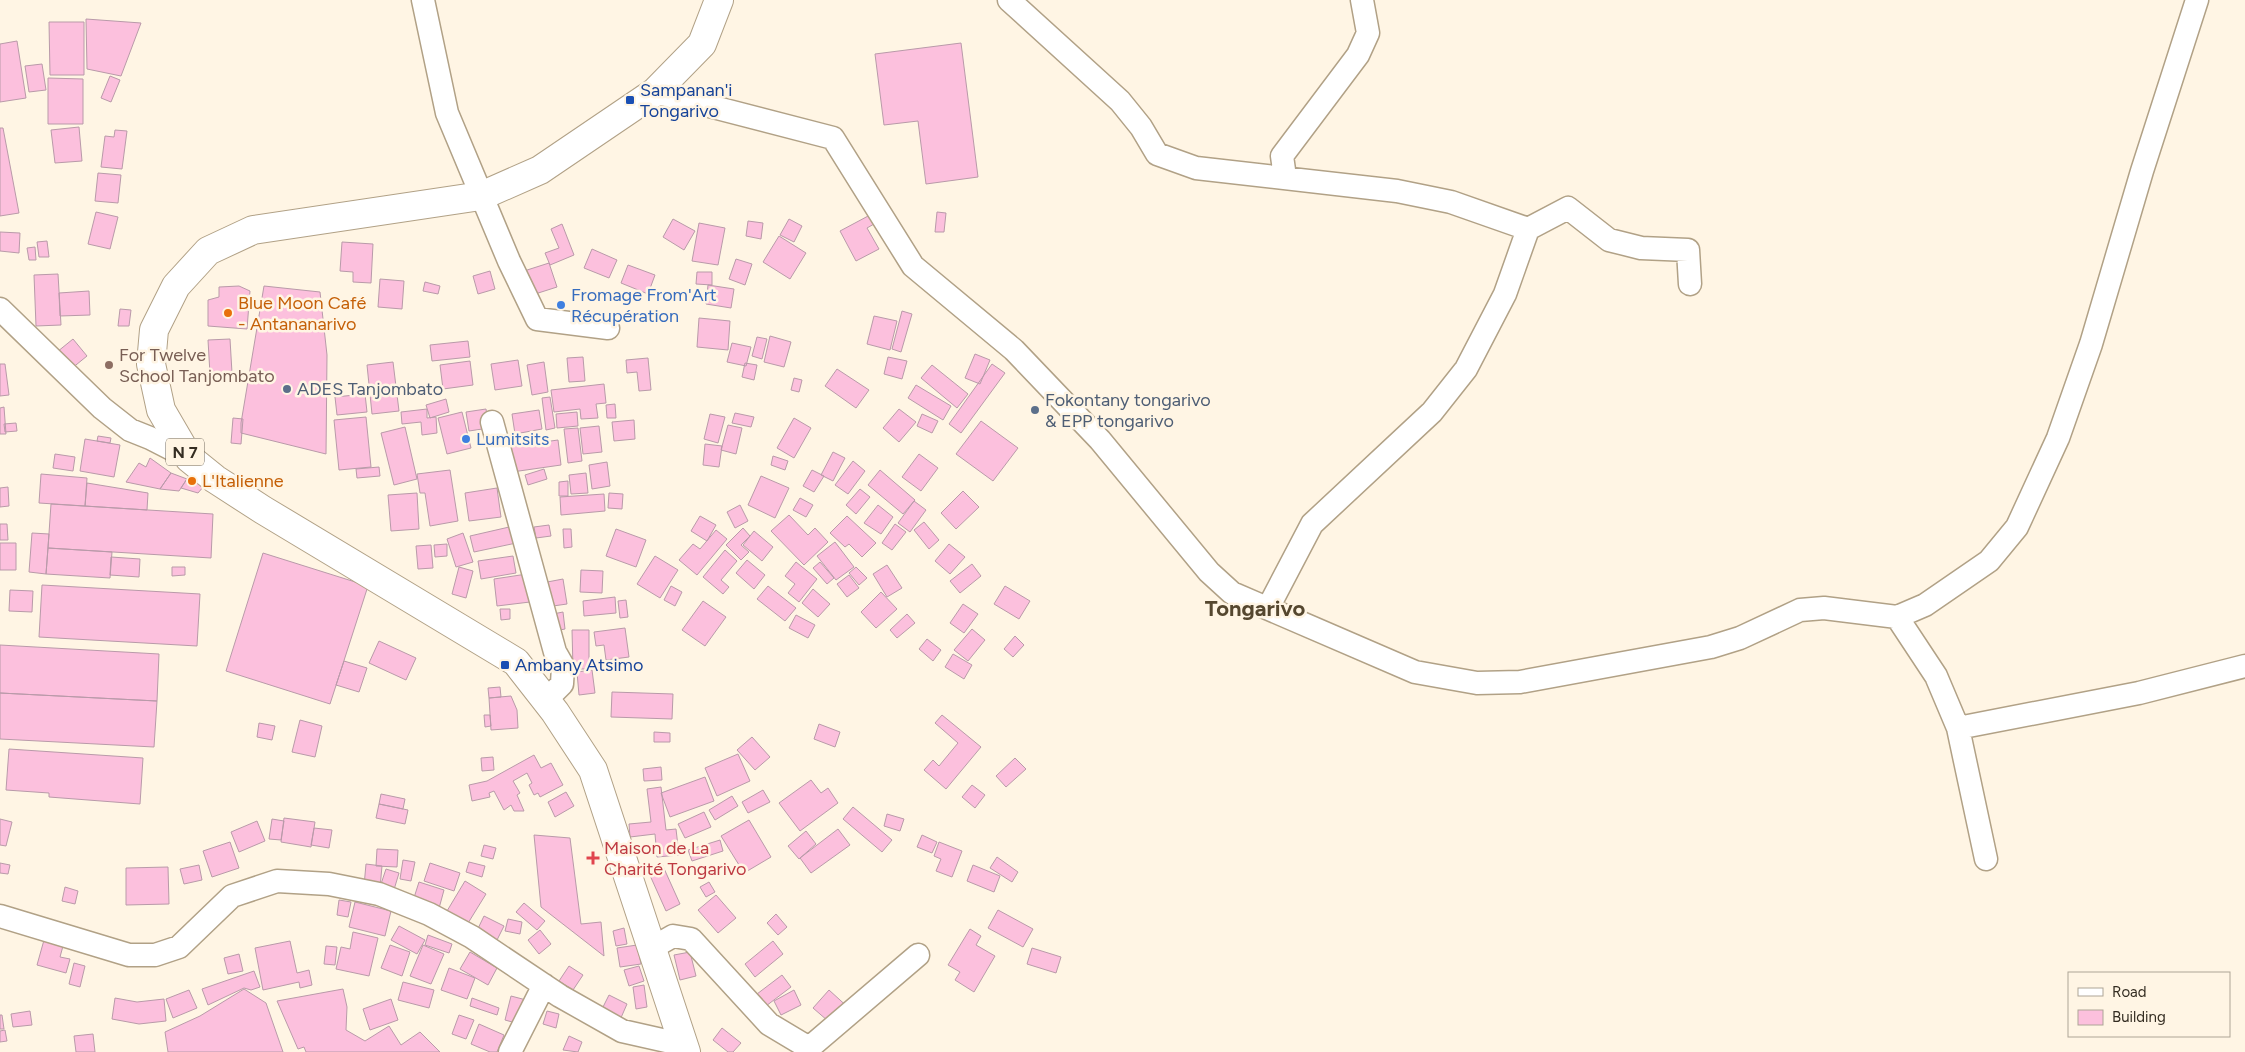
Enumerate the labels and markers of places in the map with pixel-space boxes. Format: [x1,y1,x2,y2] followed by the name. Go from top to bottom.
[640,79,732,122] place label: Sampanan'i Tongarivo
[624,94,636,106] marker: Sampanan'i Tongarivo
[571,284,717,327] place label: Fromage From'Art Récupération
[238,292,367,335] place label: Blue Moon Café - Antananarivo
[555,299,567,311] marker: Fromage From'Art Récupération
[222,307,234,319] marker: Blue Moon Café - Antananarivo
[119,344,275,387] place label: For Twelve School Tanjombato
[103,359,115,371] marker: For Twelve School Tanjombato
[297,378,443,400] place label: ADES Tanjombato
[281,383,293,395] marker: ADES Tanjombato
[1045,389,1211,432] place label: Fokontany tongarivo & EPP tongarivo
[1029,404,1041,416] marker: Fokontany tongarivo & EPP tongarivo
[476,428,549,450] place label: Lumitsits
[460,433,472,445] marker: Lumitsits
[202,470,284,492] place label: L'Italienne
[186,475,198,487] marker: L'Italienne
[515,654,643,676] place label: Ambany Atsimo
[499,659,511,671] marker: Ambany Atsimo
[604,837,746,880] place label: Maison de La Charité Tongarivo
[586,851,600,865] marker: Maison de La Charité Tongarivo

